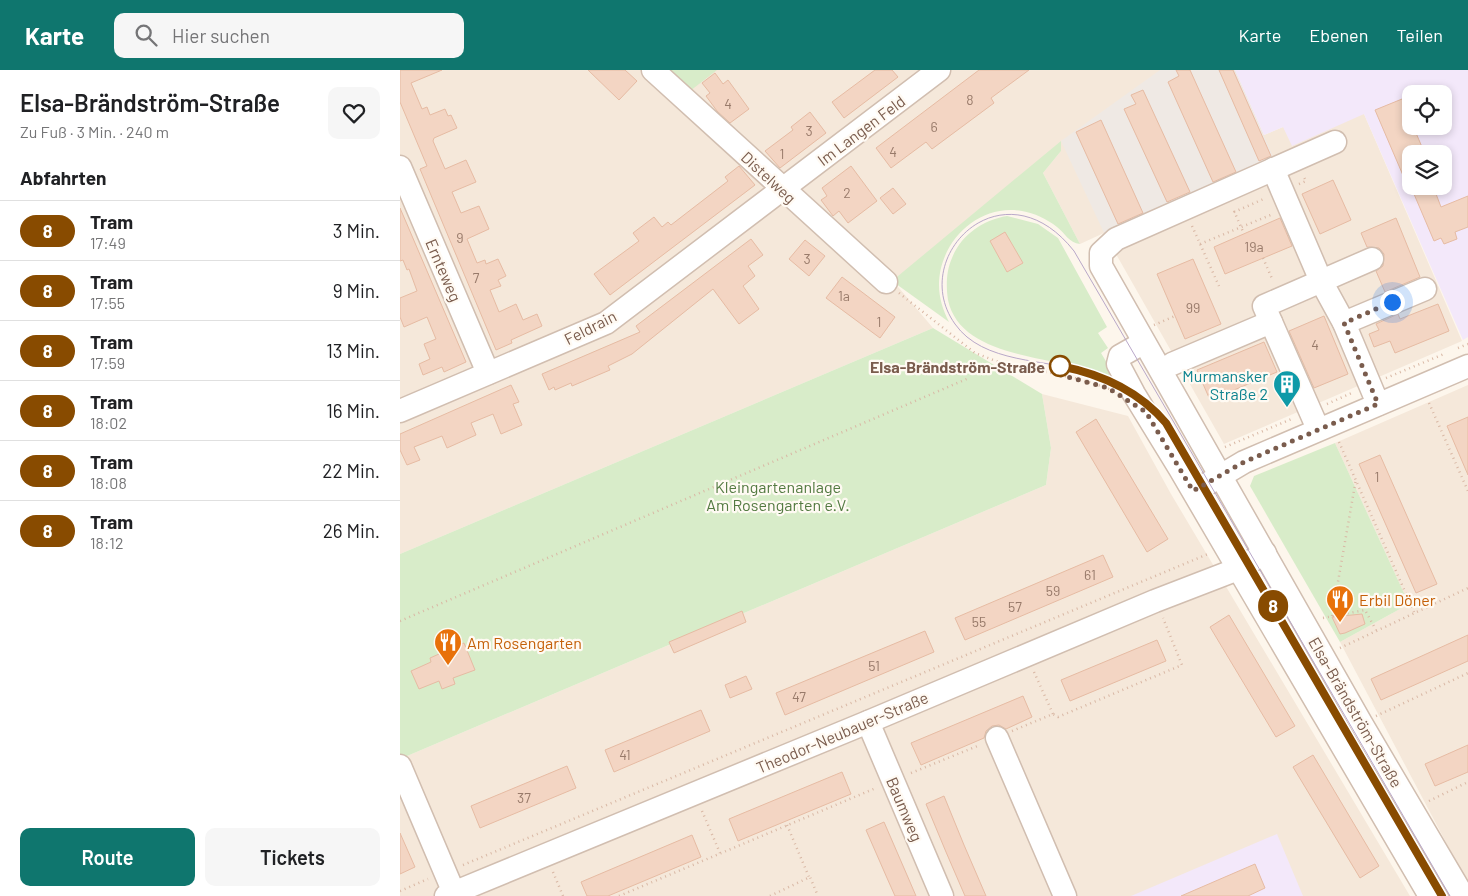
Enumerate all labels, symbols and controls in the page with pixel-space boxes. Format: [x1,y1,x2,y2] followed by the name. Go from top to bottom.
[114,13,464,58] search box
[25,21,84,50] text: Karte
[132,21,160,49] icon: search
[172,24,270,47] text: Hier suchen
[1238,24,1281,46] text: Karte
[1309,24,1368,46] text: Ebenen
[1396,24,1443,46] text: Teilen
[1402,85,1452,195] map controls
[1402,85,1452,135] button: locate
[328,87,380,139] button: heart
[20,88,280,117] text: Elsa-Brändström-Straße
[813,91,909,169] street label: Im Langen Feld
[966,91,974,108] house number: 8
[724,95,732,112] house number: 4
[930,118,938,135] house number: 6
[20,122,169,141] text: Zu Fuß · 3 Min. · 240 m
[805,122,813,139] house number: 3
[889,143,897,160] house number: 4
[780,145,784,162] house number: 1
[1402,145,1452,195] button: layers
[738,147,800,207] street label: Distelweg
[20,166,106,189] text: Abfahrten
[843,184,851,201] house number: 2
[90,210,133,233] text: Tram
[333,219,380,242] text: 3 Min.
[43,220,52,242] text: 8
[456,229,464,246] house number: 9
[90,233,126,252] text: 17:49
[422,236,466,304] street label: Ernteweg
[1244,238,1264,255] house number: 19a
[803,250,811,267] house number: 3
[473,269,480,286] house number: 7
[90,270,133,293] text: Tram
[333,279,380,302] text: 9 Min.
[43,280,52,302] text: 8
[838,287,850,304] house number: 1a
[1380,290,1405,315] your location
[90,293,125,312] text: 17:55
[1186,299,1200,316] house number: 99
[561,306,619,348] street label: Feldrain
[877,313,881,330] house number: 1
[90,330,133,353] text: Tram
[1311,336,1319,353] house number: 4
[326,339,380,362] text: 13 Min.
[43,340,52,362] text: 8
[90,353,125,372] text: 17:59
[1049,355,1071,377] marker: Elsa-Brändström-Straße
[870,357,1045,376] place label: Elsa-Brändström-Straße
[1182,366,1268,403] place label: Murmansker Straße 2
[1272,369,1302,408] building icon: Murmansker Straße 2
[90,390,133,413] text: Tram
[326,399,380,422] text: 16 Min.
[43,400,52,422] text: 8
[90,413,127,432] text: 18:02
[90,450,133,473] text: Tram
[322,459,380,482] text: 22 Min.
[43,460,52,482] text: 8
[1375,468,1379,485] house number: 1
[90,473,127,492] text: 18:08
[706,477,850,514] park label: Kleingartenanlage Am Rosengarten e.V.
[90,510,133,533] text: Tram
[323,519,380,542] text: 26 Min.
[43,520,52,542] text: 8
[90,533,124,552] text: 18:12
[1084,566,1096,583] house number: 61
[1046,582,1060,599] house number: 59
[1325,584,1355,623] restaurant icon: Erbil Döner
[1257,590,1289,622] line badge: 8
[1359,590,1436,609] place label: Erbil Döner
[1268,595,1278,617] text: 8
[1008,598,1022,615] house number: 57
[972,613,986,630] house number: 55
[433,627,463,666] restaurant icon: Am Rosengarten
[467,633,582,652] place label: Am Rosengarten
[1305,633,1407,791] street label: Elsa-Brändström-Straße
[868,657,880,674] house number: 51
[753,687,931,777] street label: Theodor-Neubauer-Straße
[792,688,806,705] house number: 47
[619,746,631,763] house number: 41
[883,774,927,844] street label: Baumweg
[517,789,531,806] house number: 37
[20,828,195,886] button: Route
[205,828,380,886] button: Tickets

